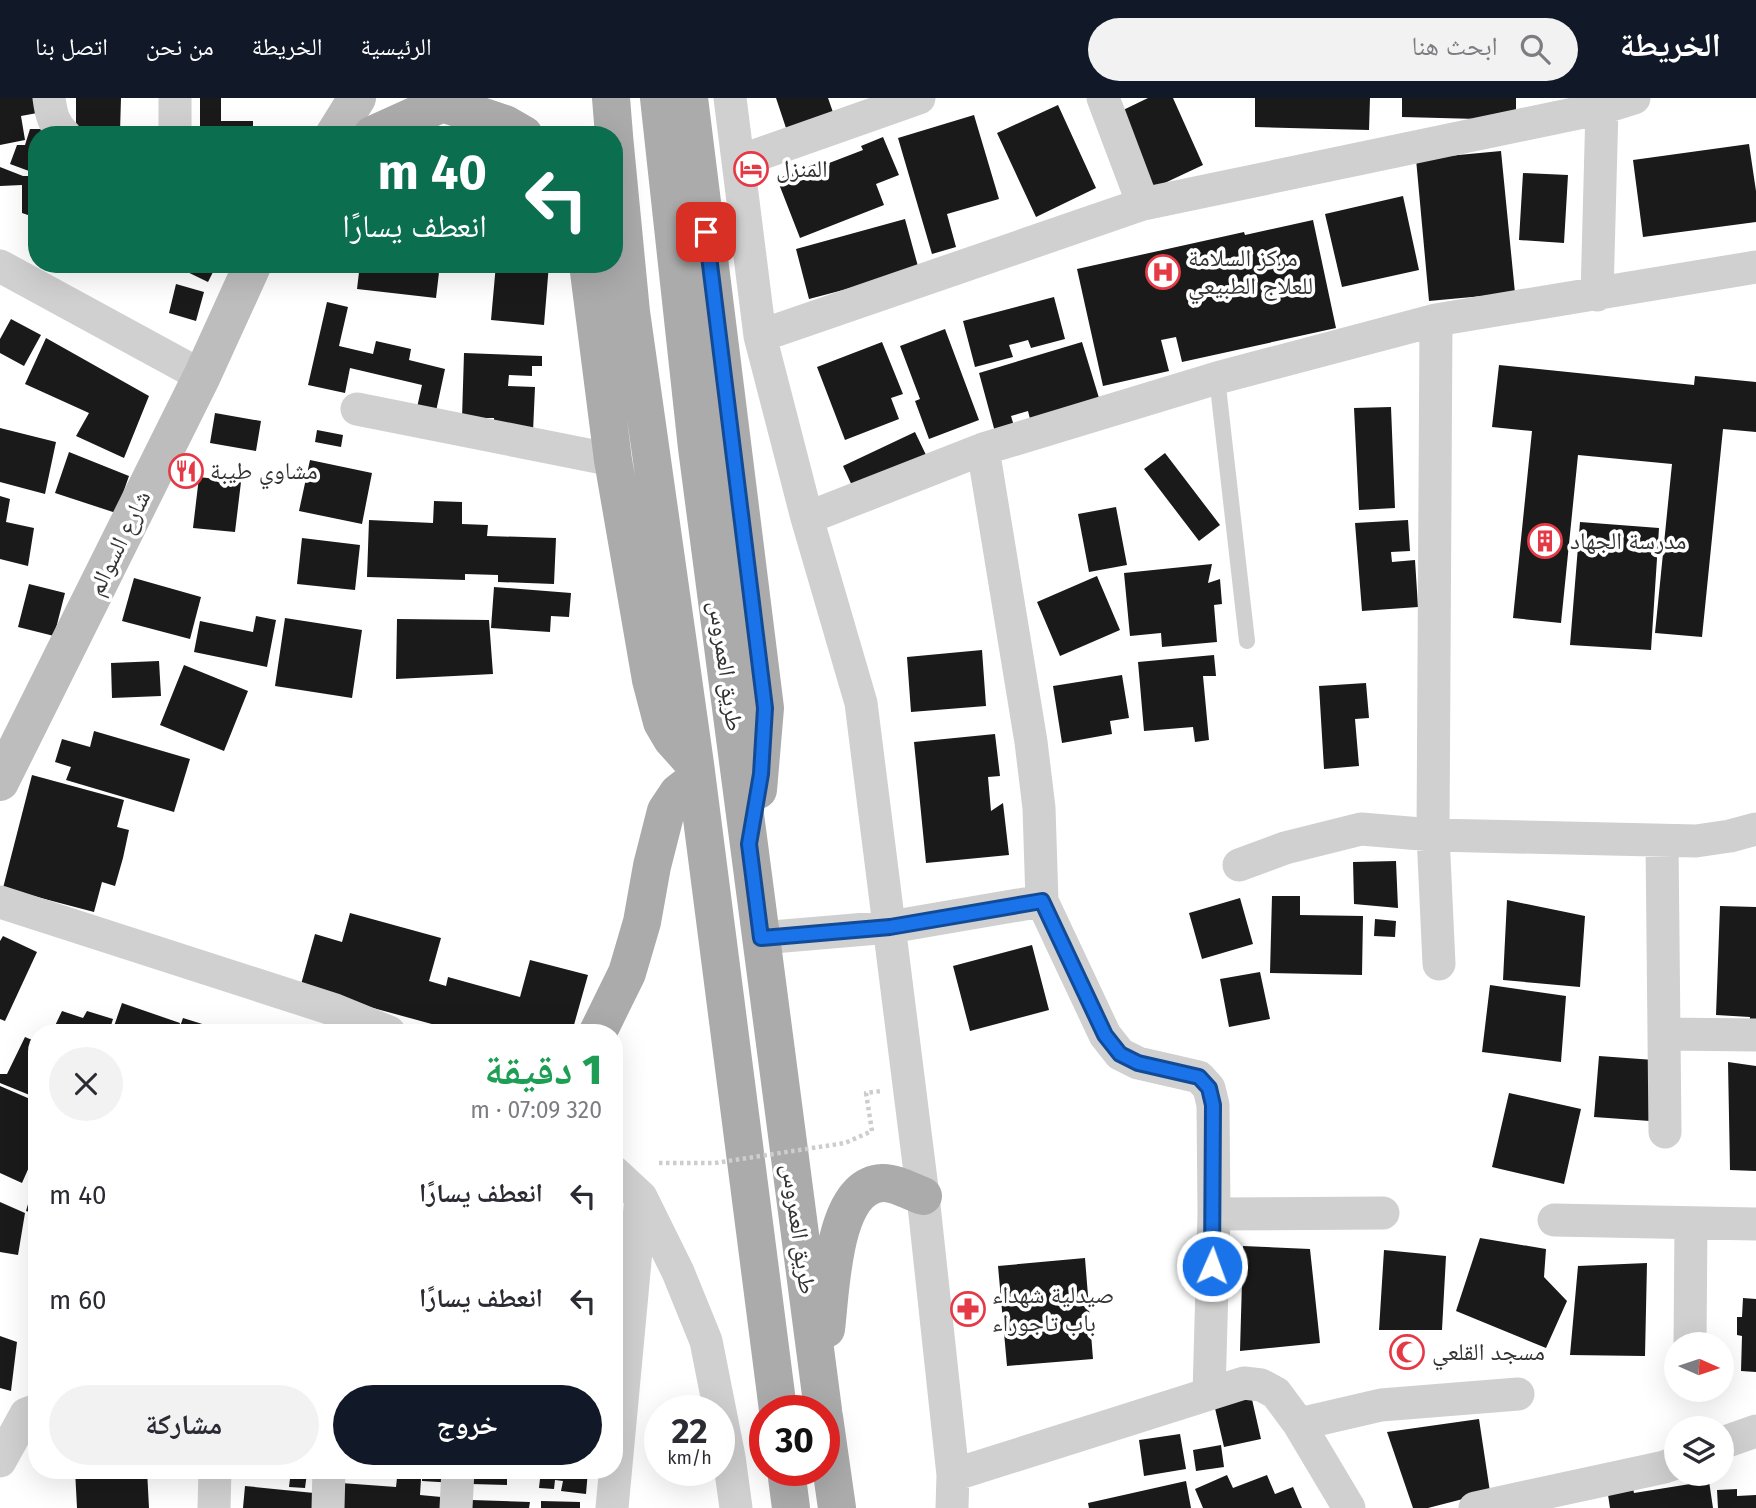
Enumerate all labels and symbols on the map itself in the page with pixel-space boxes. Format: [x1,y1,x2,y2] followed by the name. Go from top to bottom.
[732,150,770,188] hotel icon: المنزل
[776,155,828,183] place label: المنزل
[676,202,736,262] pin
[1188,244,1313,305] place label: مركز السلامة للعلاج الطبيعي
[1144,253,1182,291] hospital icon: مركز السلامة للعلاج الطبيعي
[167,452,205,490] restaurant icon: مشاوي طيبة
[210,457,318,490] place label: مشاوي طيبة
[82,486,158,601] street label: شارع السوالم
[1526,522,1564,560] building icon: مدرسة الجهاد
[1570,527,1687,555] place label: مدرسة الجهاد
[703,599,749,733] street label: طريق العمروس
[776,1162,822,1296] street label: طريق العمروس
[1175,1229,1249,1303] position arrow
[992,1281,1114,1337] place label: صيدلية شهداء باب تاجوراء
[949,1290,987,1328] pharmacy icon: صيدلية شهداء باب تاجوراء
[1664,1332,1734,1402] north arrow
[1388,1333,1426,1371] mosque icon: مسجد القلعي
[1432,1338,1545,1371] place label: مسجد القلعي
[749,1395,840,1486] speed limit sign: 30

